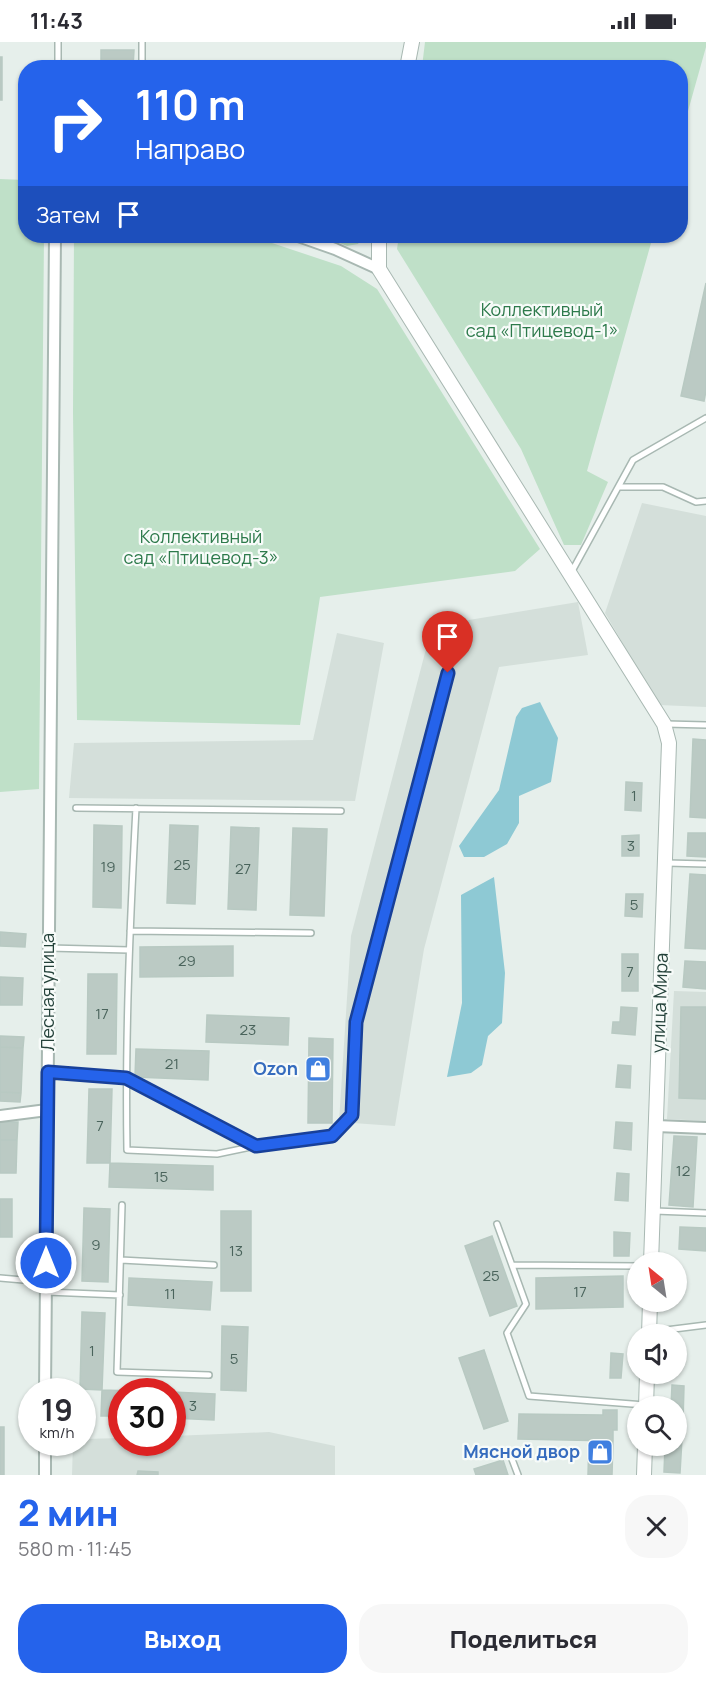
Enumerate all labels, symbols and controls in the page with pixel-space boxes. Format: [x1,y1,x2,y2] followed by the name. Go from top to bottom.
[30,6,83,36] text: 11:43
[135,75,246,133] text: 110 m
[36,84,114,162] icon: right
[135,130,245,167] text: Направо
[112,198,145,231] icon: arrive
[36,200,100,230] text: Затем
[466,297,618,342] park label: Коллективный сад «Птицевод-1»
[124,524,278,569] park label: Коллективный сад «Птицевод-3»
[422,611,473,673] pin
[431,620,464,653] icon: arrive
[631,785,637,806] house number: 1
[627,835,635,856] house number: 3
[173,854,191,875] house number: 25
[100,856,116,877] house number: 19
[235,858,251,879] house number: 27
[630,894,638,915] house number: 5
[35,933,59,1051] street label: Лесная улица
[178,950,196,971] house number: 29
[645,952,673,1054] street label: улица Мира
[626,961,634,982] house number: 7
[95,1003,109,1024] house number: 17
[240,1019,256,1040] house number: 23
[165,1053,179,1074] house number: 21
[303,1054,333,1084] shop icon: Ozon
[253,1056,298,1080] place label: Ozon
[96,1115,104,1136] house number: 7
[676,1160,690,1181] house number: 12
[154,1166,168,1187] house number: 15
[14,1231,78,1295] position arrow
[91,1234,101,1255] house number: 9
[229,1240,243,1261] house number: 13
[627,1252,687,1312] north arrow
[627,1252,687,1456] map controls
[482,1265,500,1286] house number: 25
[573,1281,587,1302] house number: 17
[164,1283,176,1304] house number: 11
[627,1324,687,1384] button: sound
[89,1340,95,1361] house number: 1
[230,1348,238,1369] house number: 5
[108,1378,186,1456] speed limit sign: 30
[41,1389,73,1430] text: 19
[189,1395,197,1416] house number: 3
[627,1396,687,1456] button: search
[40,1422,74,1443] text: km/h
[585,1437,615,1467] shop icon: Мясной двор
[463,1439,580,1463] place label: Мясной двор
[18,1488,119,1537] text: 2 мин
[625,1495,688,1558] button: close
[18,1535,132,1562] text: 580 m · 11:45
[18,1604,347,1673] button: Выход
[359,1604,688,1673] button: Поделиться

